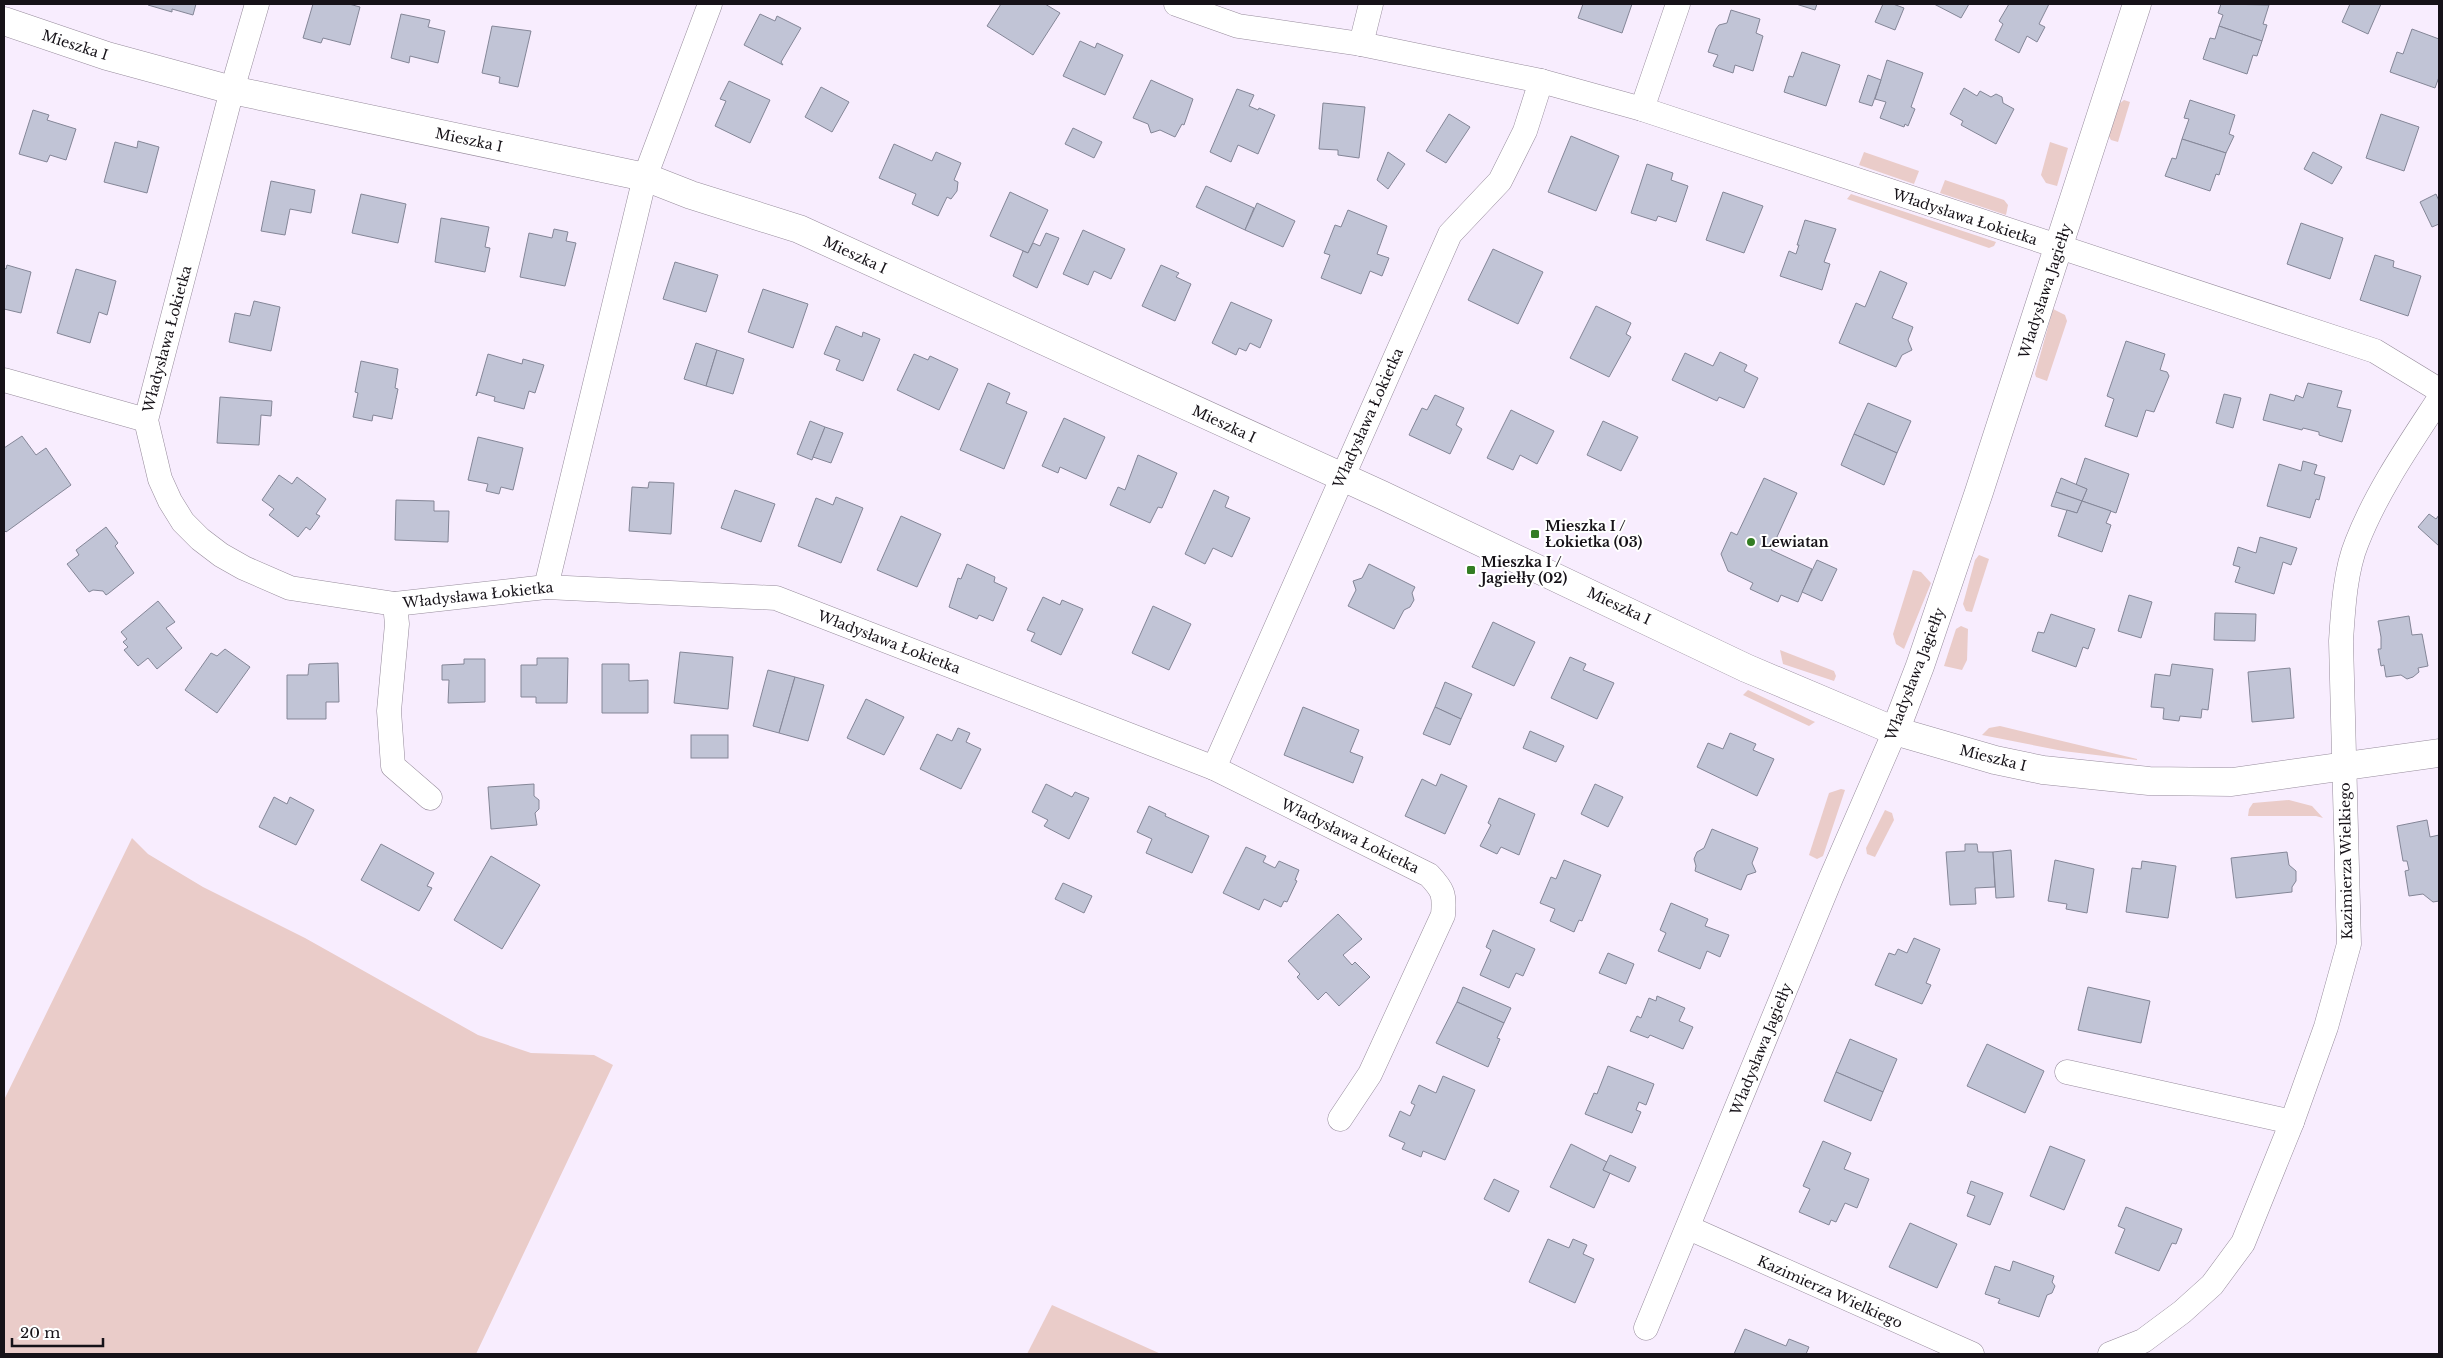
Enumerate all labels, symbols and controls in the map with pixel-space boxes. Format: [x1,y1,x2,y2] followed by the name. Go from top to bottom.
[40,26,110,64] street label: Mieszka I
[434,124,504,156] street label: Mieszka I
[1889,185,2040,249] street label: Władysława Łokietka
[2014,221,2075,362] street label: Władysława Jagiełły
[820,232,890,278] street label: Mieszka I
[138,263,195,415] street label: Władysława Łokietka
[1329,345,1407,492] street label: Władysława Łokietka
[1189,401,1259,447] street label: Mieszka I
[1545,517,1643,551] place label: Mieszka I / Łokietka (03)
[1529,528,1541,540] marker: Mieszka I / Łokietka (03)
[1761,533,1829,551] place label: Lewiatan
[1745,536,1757,548] marker: Lewiatan
[1478,553,1567,587] place label: Mieszka I / Jagiełły (02)
[1465,564,1477,576] marker: Mieszka I / Jagiełły (02)
[401,578,554,612] street label: Władysława Łokietka
[1584,583,1654,629] street label: Mieszka I
[1881,605,1949,744] street label: Władysława Jagiełły
[814,606,963,678] street label: Władysława Łokietka
[1958,741,2028,775] street label: Mieszka I
[2336,782,2356,940] street label: Kazimierza Wielkiego
[1277,794,1422,877] street label: Władysława Łokietka
[1726,980,1796,1119] street label: Władysława Jagiełły
[1755,1252,1905,1332] street label: Kazimierza Wielkiego
[12,1316,104,1348] scale bar
[20,1323,60,1342] text: 20 m

